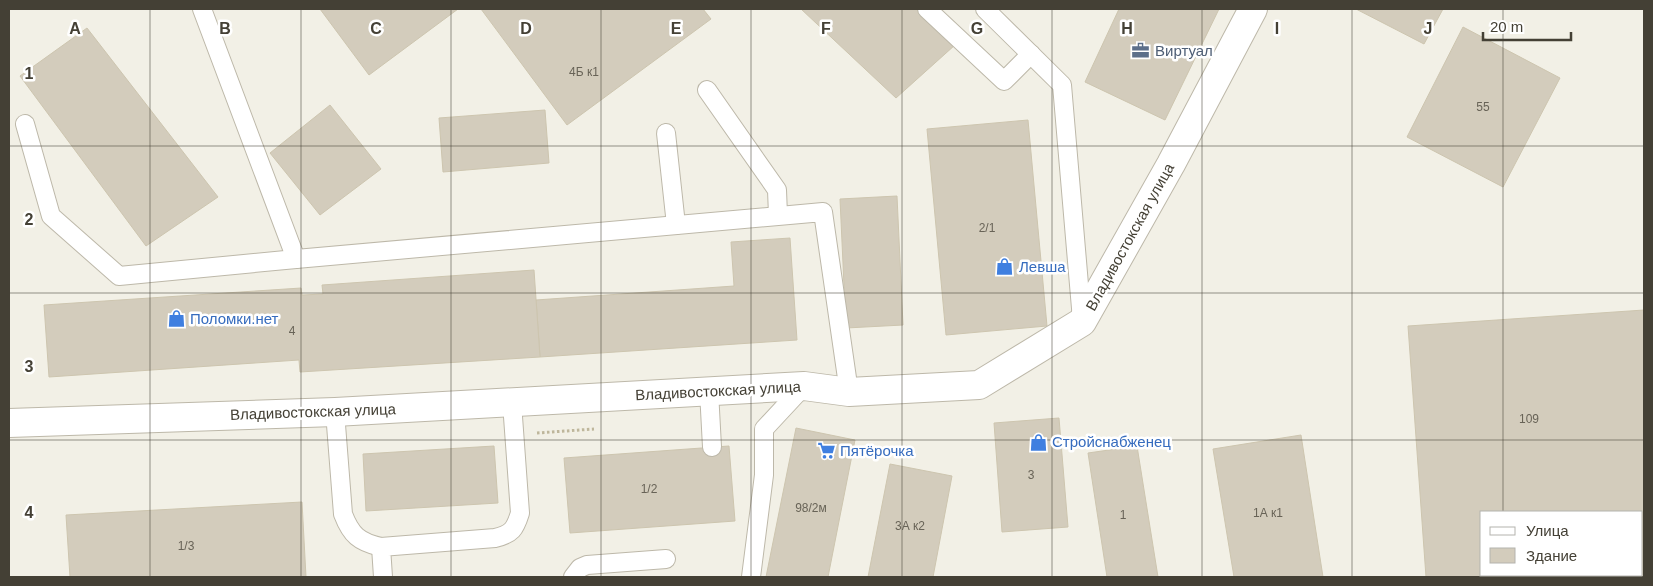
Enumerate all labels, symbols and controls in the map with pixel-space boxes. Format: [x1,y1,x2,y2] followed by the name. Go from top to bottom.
[1483,10,1570,42] scale bar
[1490,18,1523,35] text: 20 m
[69,20,81,37] text: A
[219,20,231,37] text: B
[370,20,382,37] text: C
[520,20,532,37] text: D
[671,20,682,37] text: E
[821,20,831,37] text: F
[971,20,983,37] text: G
[1121,20,1133,37] text: H
[1275,20,1279,37] text: I
[1424,20,1432,37] text: J
[1131,41,1151,61] office icon: Виртуал
[1155,42,1213,59] place label: Виртуал
[25,65,34,82] text: 1
[569,65,599,79] house number: 4Б к1
[1476,100,1490,114] house number: 55
[1082,160,1178,313] street label: Владивостокская улица
[25,211,34,228] text: 2
[979,221,996,235] house number: 2/1
[995,257,1015,277] shop icon: Левша
[1019,258,1066,275] place label: Левша
[166,309,186,329] shop icon: Поломки.нет
[190,310,279,327] place label: Поломки.нет
[289,324,296,338] house number: 4
[25,358,34,375] text: 3
[635,378,802,403] street label: Владивостокская улица
[230,400,397,423] street label: Владивостокская улица
[1519,412,1539,426] house number: 109
[1028,432,1048,452] shop icon: Стройснабженец
[1052,433,1171,450] place label: Стройснабженец
[816,441,836,461] supermarket icon: Пятёрочка
[840,442,914,459] place label: Пятёрочка
[1028,468,1035,482] house number: 3
[641,482,658,496] house number: 1/2
[795,501,827,515] house number: 98/2м
[25,504,34,521] text: 4
[1253,506,1283,520] house number: 1А к1
[1120,508,1127,522] house number: 1
[1480,511,1643,576] legend
[895,519,925,533] house number: 3А к2
[1526,522,1569,539] text: Улица
[178,539,195,553] house number: 1/3
[1526,547,1577,564] text: Здание

